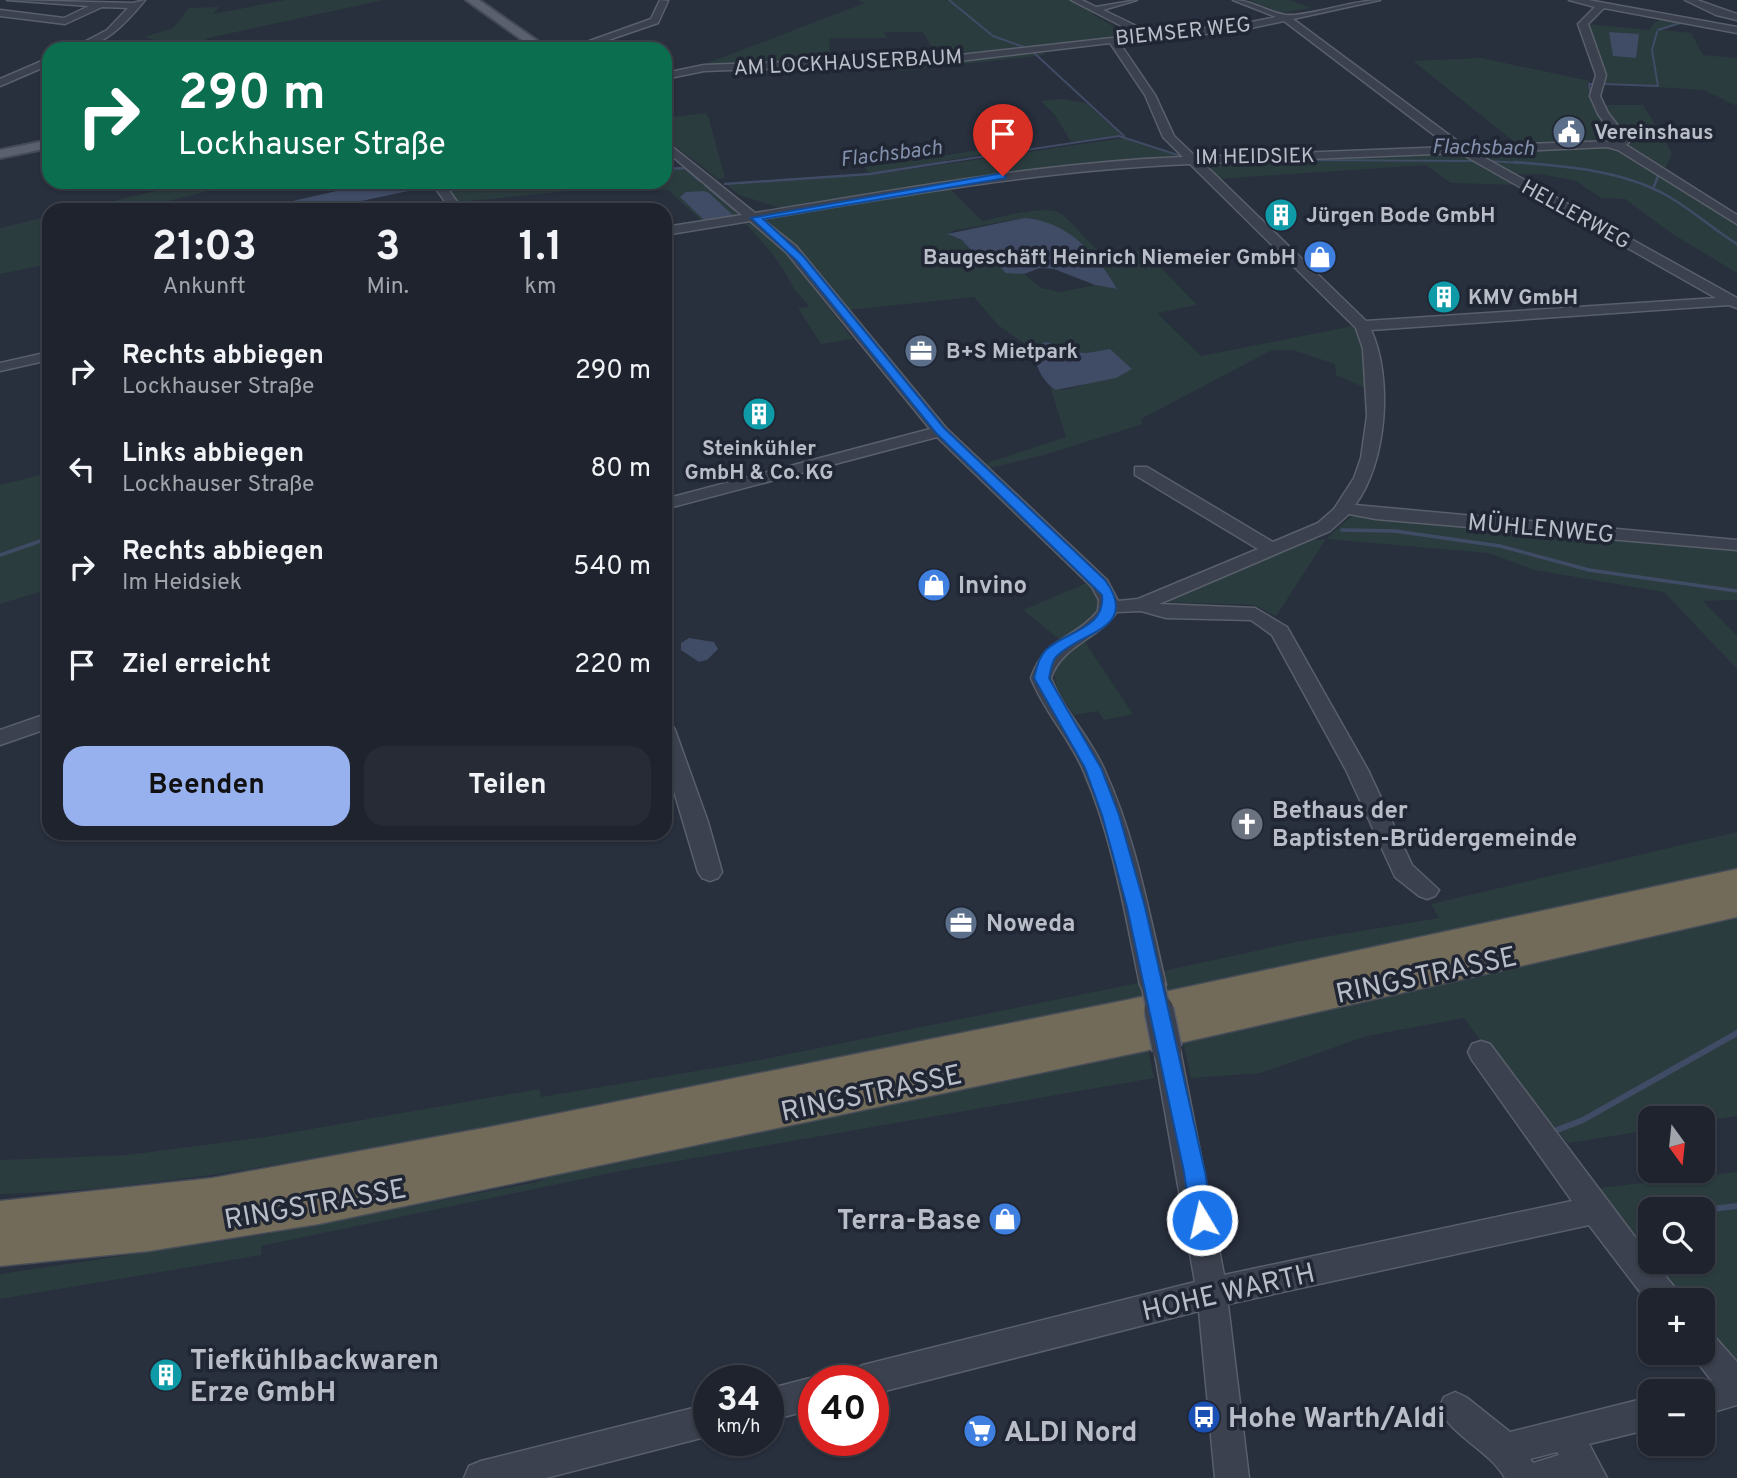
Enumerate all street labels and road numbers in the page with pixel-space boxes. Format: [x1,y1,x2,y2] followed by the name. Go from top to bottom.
[1114,12,1252,53] street label: BIEMSER WEG
[733,44,963,83] street label: AM LOCKHAUSERBAUM
[1195,143,1315,172] street label: IM HEIDSIEK
[1516,174,1635,256] street label: HELLERWEG
[1466,507,1616,551] street label: MÜHLENWEG
[1333,940,1521,1014] street label: RINGSTRASSE
[778,1058,966,1132] street label: RINGSTRASSE
[222,1172,409,1240] street label: RINGSTRASSE
[1139,1257,1319,1331] street label: HOHE WARTH

